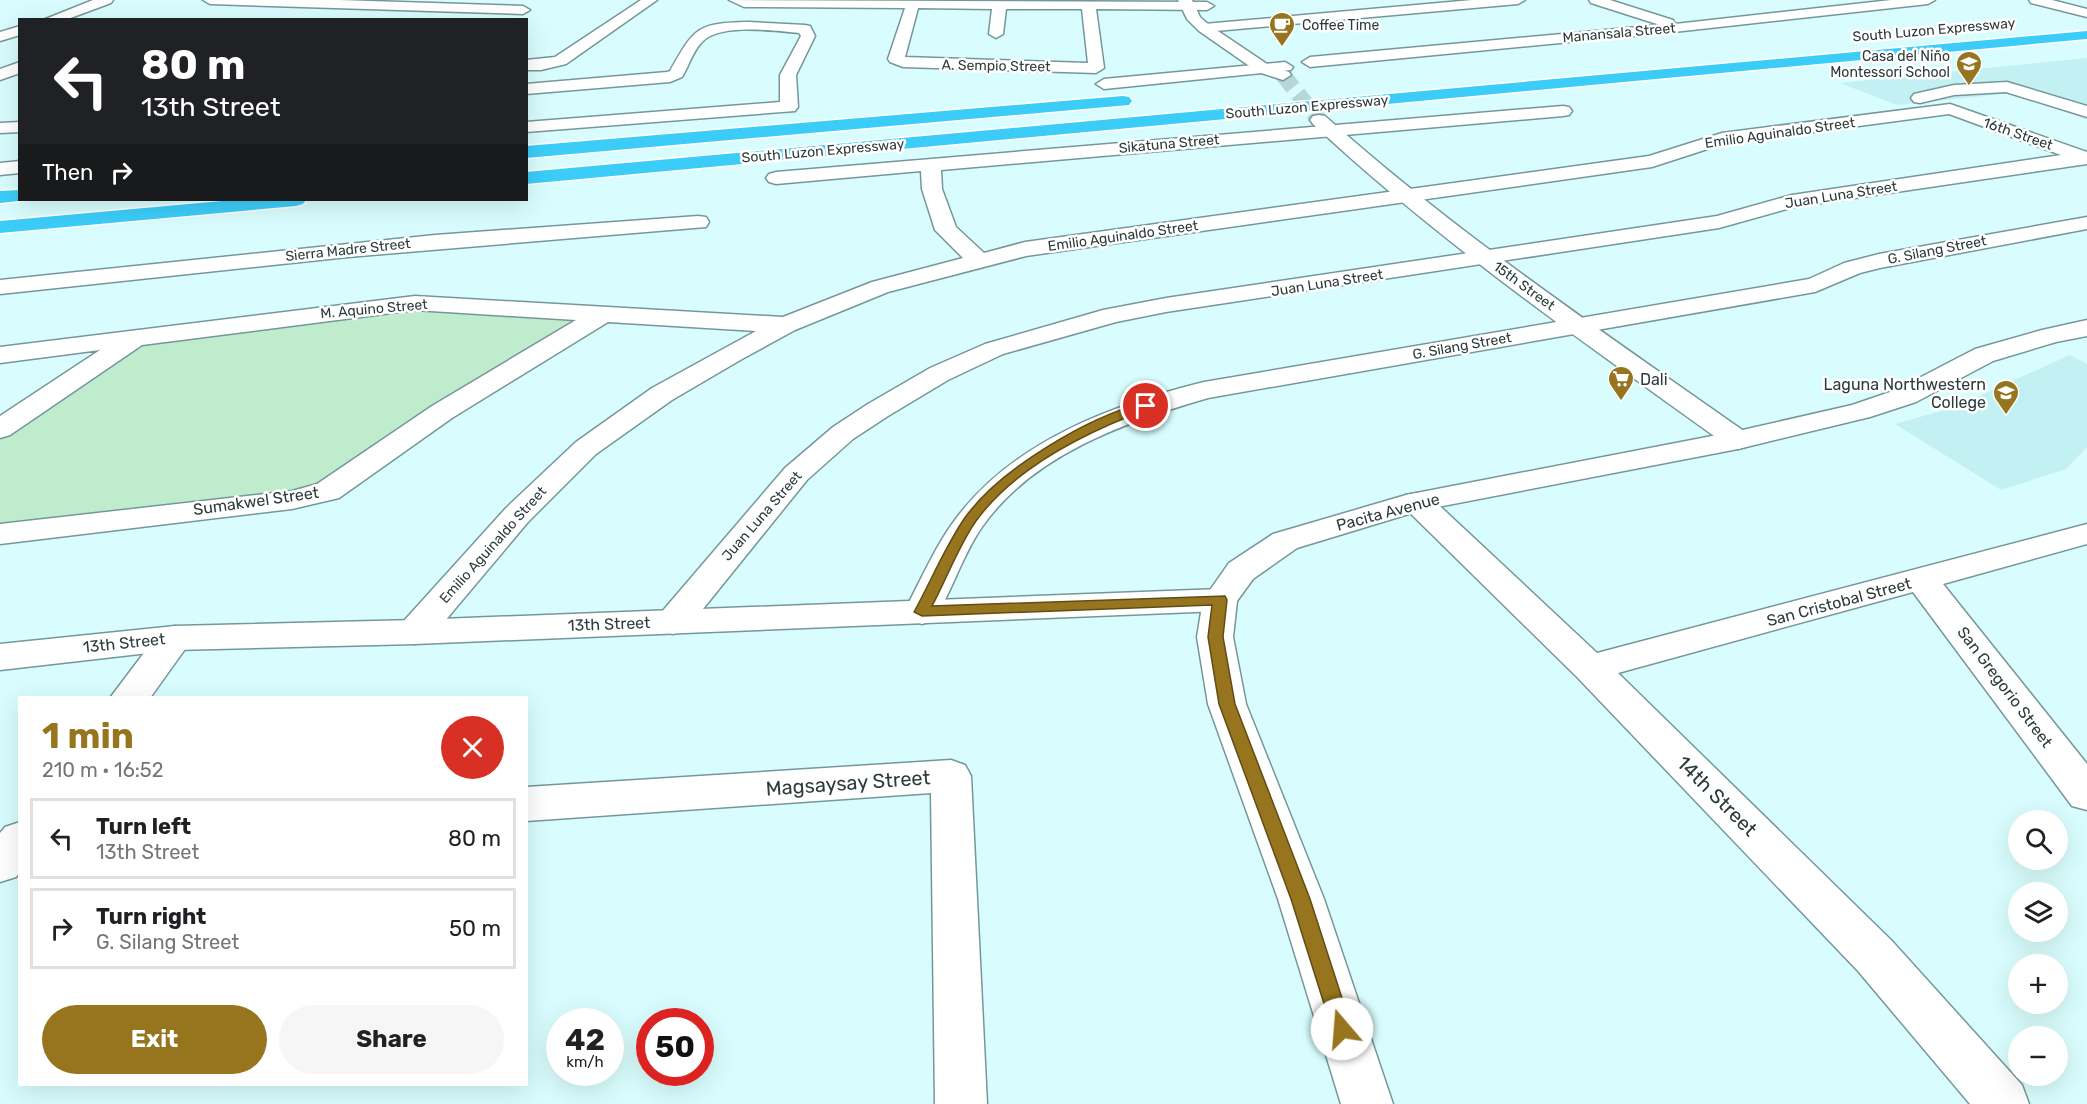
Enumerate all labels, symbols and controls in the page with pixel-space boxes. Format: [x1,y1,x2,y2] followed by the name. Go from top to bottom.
[1267,10,1297,48] cafe icon: Coffee Time
[1852,14,2016,46] street label: South Luzon Expressway
[1302,17,1379,34] place label: Coffee Time
[1562,20,1677,46] street label: Manansala Street
[141,40,245,90] text: 80 m
[42,42,120,120] icon: left
[1830,48,1950,81] place label: Casa del Niño Montessori School
[1954,49,1984,87] school or university icon: Casa del Niño Montessori School
[941,57,1051,75] street label: A. Sempio Street
[141,91,280,123] text: 13th Street
[1225,91,1389,123] street label: South Luzon Expressway
[1704,114,1857,152] street label: Emilio Aguinaldo Street
[1981,114,2055,154] street label: 16th Street
[1118,131,1220,157] street label: Sikatuna Street
[741,135,905,167] street label: South Luzon Expressway
[105,156,138,189] icon: right
[42,159,93,186] text: Then
[1784,178,1899,212] street label: Juan Luna Street
[1047,217,1200,255] street label: Emilio Aguinaldo Street
[1886,232,1988,268] street label: G. Silang Street
[285,235,412,265] street label: Sierra Madre Street
[1490,258,1559,314] street label: 15th Street
[1270,266,1385,300] street label: Juan Luna Street
[320,296,429,322] street label: M. Aquino Street
[1411,329,1513,363] street label: G. Silang Street
[1606,364,1636,402] supermarket icon: Dali
[1640,370,1668,389] place label: Dali
[1824,375,1986,412] place label: Laguna Northwestern College
[1991,378,2021,416] school or university icon: Laguna Northwestern College
[1120,380,1171,431] pin
[1129,389,1162,422] icon: arrive
[718,467,806,564] street label: Juan Luna Street
[192,483,320,519] street label: Sumakwel Street
[436,483,550,607] street label: Emilio Aguinaldo Street
[1334,489,1442,535] street label: Pacita Avenue
[1765,574,1913,630] street label: San Cristobal Street
[567,613,651,635] street label: 13th Street
[1953,623,2057,751] street label: San Gregorio Street
[82,629,166,657] street label: 13th Street
[42,714,134,757] text: 1 min
[441,716,504,779] button: close
[1672,751,1762,841] street label: 14th Street
[42,758,163,782] text: 210 m · 16:52
[765,765,931,801] street label: Magsaysay Street
[2008,810,2068,1086] map controls
[2008,810,2068,870] button: search
[96,813,191,840] text: Turn left
[45,822,78,855] icon: left
[448,825,501,852] text: 80 m
[96,840,199,864] text: 13th Street
[2008,882,2068,942] button: layers
[96,903,206,930] text: Turn right
[45,912,78,945] icon: right
[449,915,501,942] text: 50 m
[96,930,239,954] text: G. Silang Street
[2008,954,2068,1014] button: +
[1310,997,1374,1061] position arrow
[42,1005,267,1074] button: Exit
[279,1005,504,1074] button: Share
[636,1008,714,1086] speed limit sign: 50
[565,1022,605,1058] text: 42
[2008,1026,2068,1086] button: −
[566,1053,604,1071] text: km/h

